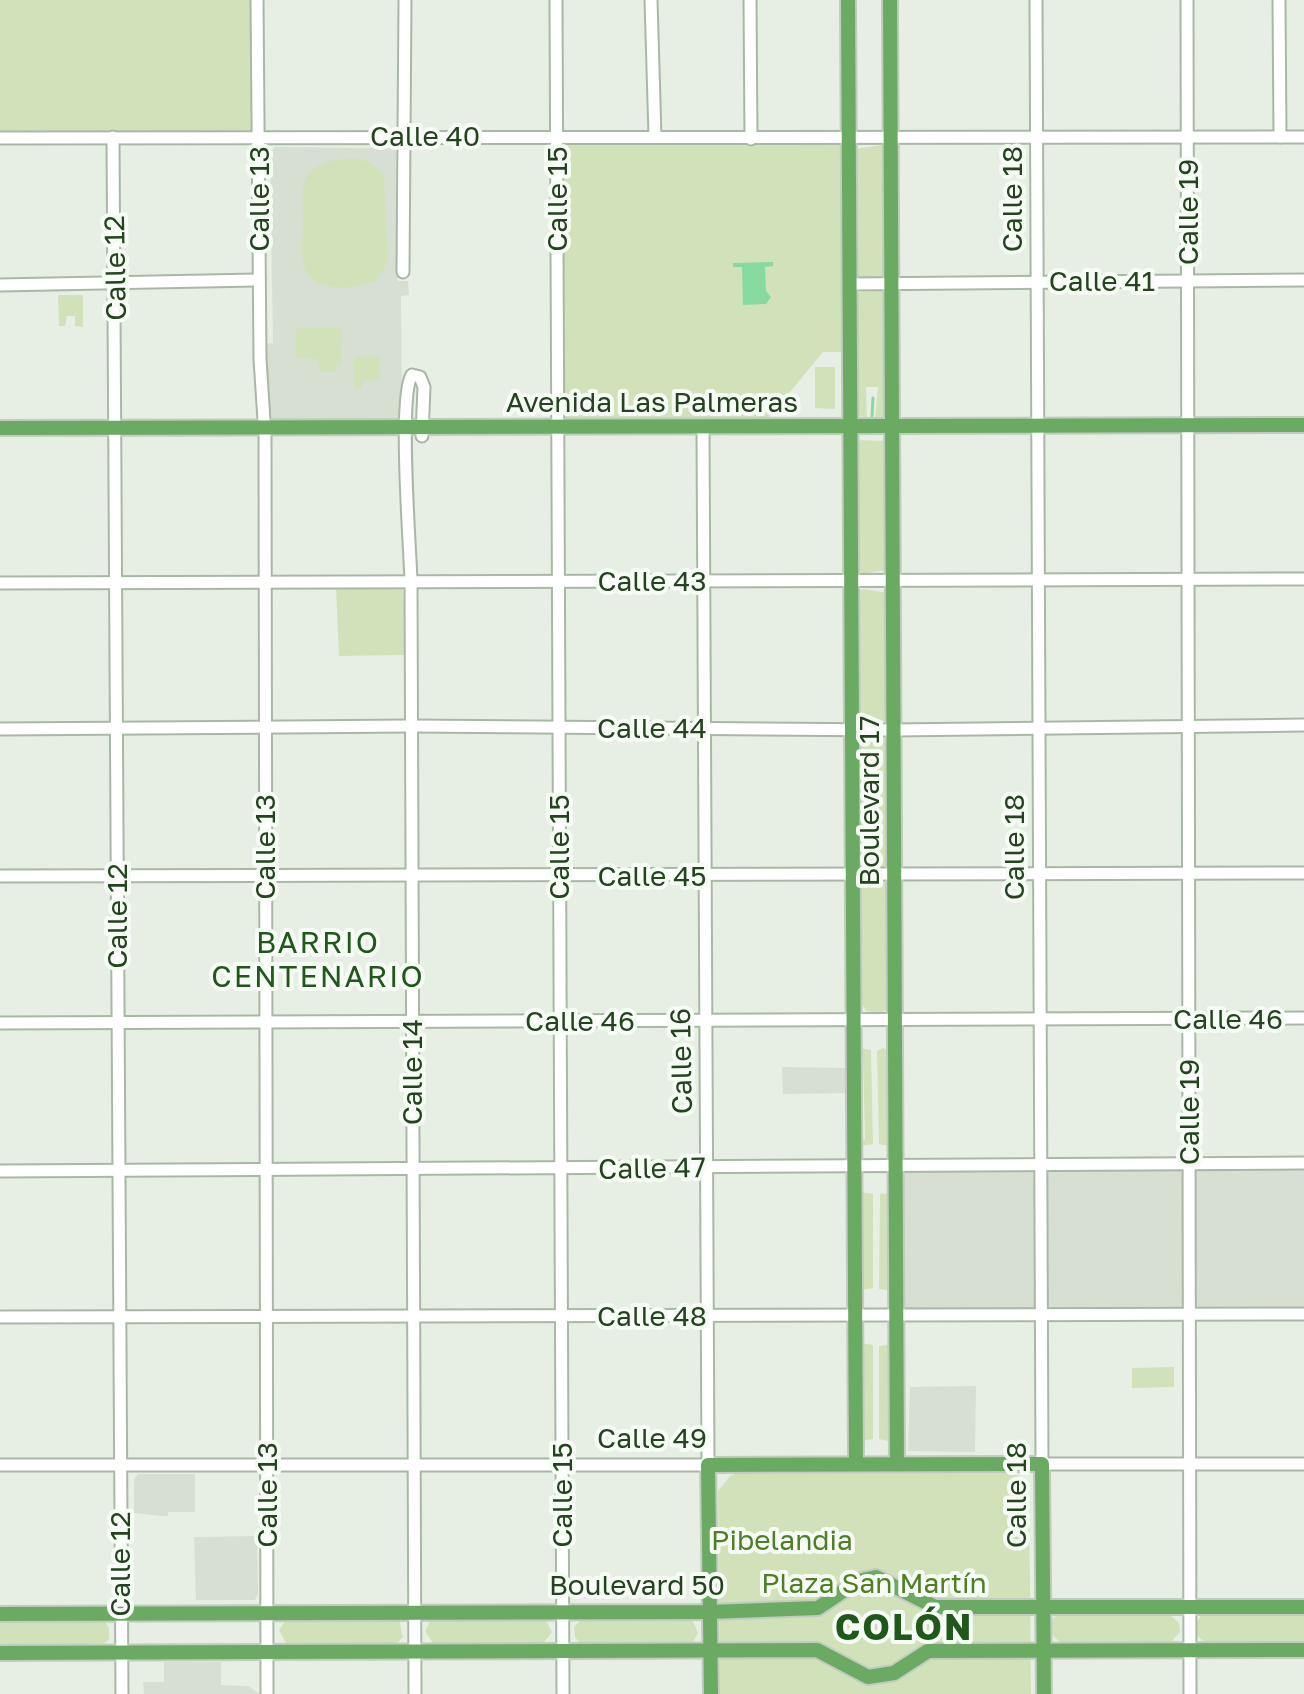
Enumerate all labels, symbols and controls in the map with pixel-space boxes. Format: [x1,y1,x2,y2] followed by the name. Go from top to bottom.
[370,119,480,152] street label: Calle 40
[242,146,275,252] street label: Calle 13
[540,146,573,252] street label: Calle 15
[995,146,1028,252] street label: Calle 18
[1171,159,1204,265] street label: Calle 19
[97,215,132,321] street label: Calle 12
[1049,264,1155,297] street label: Calle 41
[506,385,798,418] street label: Avenida Las Palmeras
[597,564,707,597] street label: Calle 43
[597,711,707,744] street label: Calle 44
[852,716,885,886] street label: Boulevard 17
[248,794,281,900] street label: Calle 13
[542,794,575,900] street label: Calle 15
[997,794,1030,900] street label: Calle 18
[597,859,707,892] street label: Calle 45
[100,863,133,969] street label: Calle 12
[211,924,425,994] district label: BARRIO CENTENARIO
[1173,1002,1283,1035] street label: Calle 46
[525,1004,635,1037] street label: Calle 46
[663,1008,698,1114] street label: Calle 16
[395,1019,428,1125] street label: Calle 14
[1172,1059,1205,1165] street label: Calle 19
[598,1150,706,1185] street label: Calle 47
[597,1299,707,1332] street label: Calle 48
[597,1421,707,1454] street label: Calle 49
[250,1442,283,1548] street label: Calle 13
[545,1442,578,1548] street label: Calle 15
[999,1442,1032,1548] street label: Calle 18
[103,1511,136,1617] street label: Calle 12
[711,1523,853,1556] park label: Pibelandia
[761,1566,987,1599] park label: Plaza San Martín
[549,1568,725,1601] street label: Boulevard 50
[835,1605,973,1648] district label: COLÓN

